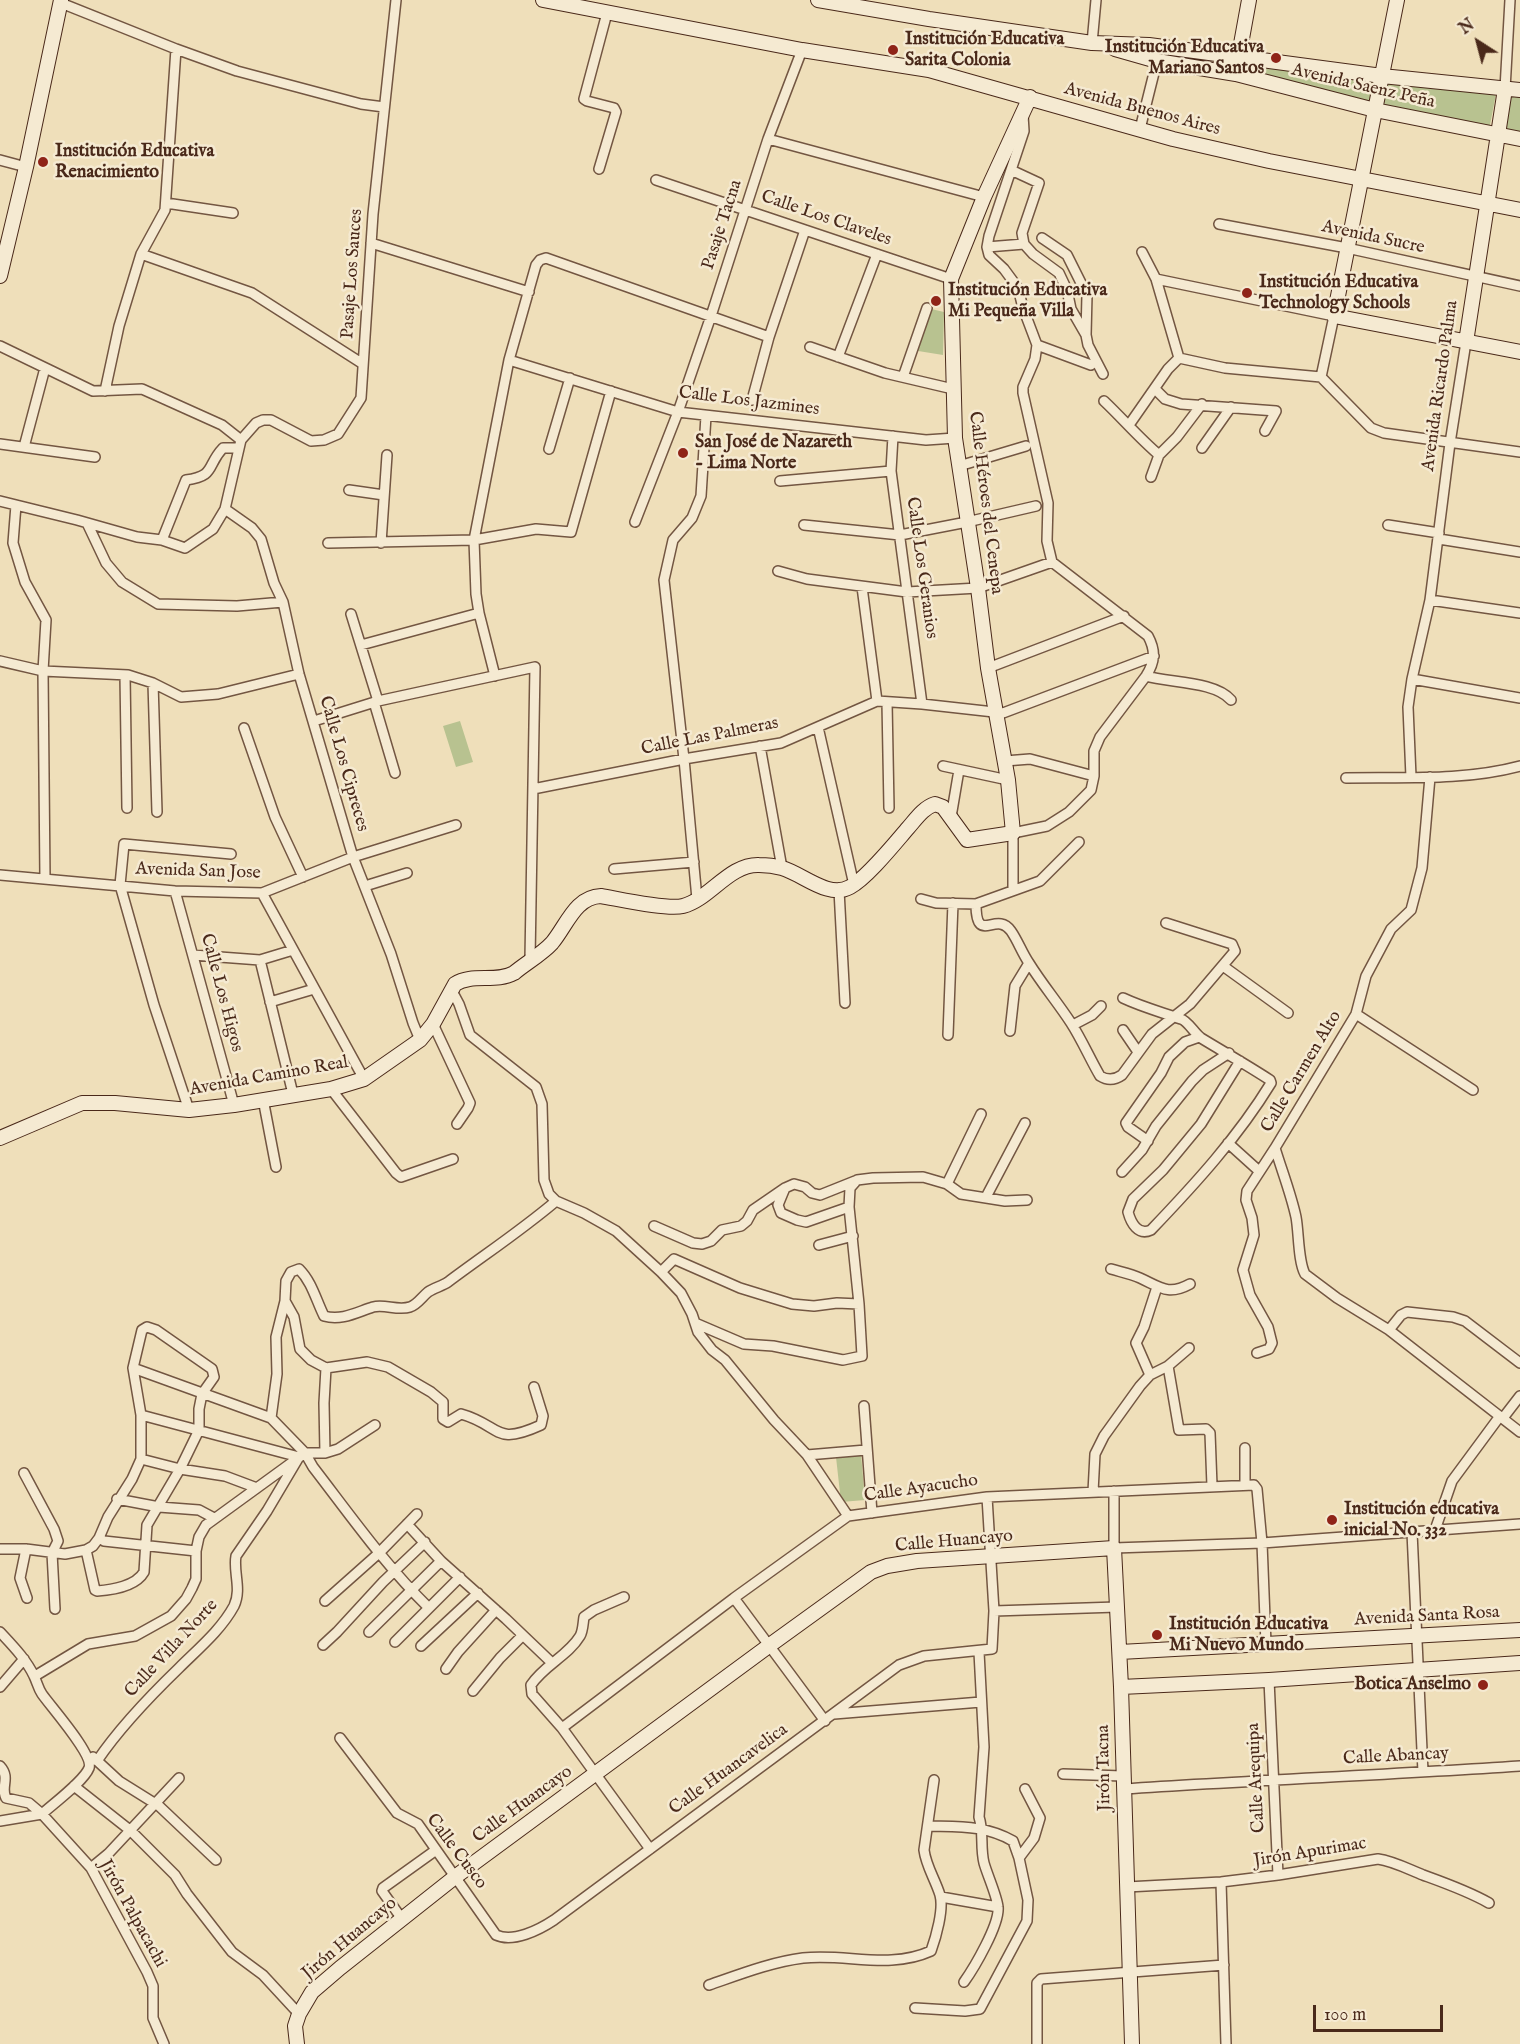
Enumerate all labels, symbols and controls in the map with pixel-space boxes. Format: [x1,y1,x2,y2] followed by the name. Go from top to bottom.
[1448,12,1508,72] north arrow
[1456,15,1479,40] text: N
[905,29,1064,72] place label: Institución Educativa Sarita Colonia
[1105,37,1264,80] place label: Institución Educativa Mariano Santos
[886,43,900,57] marker: Institución Educativa Sarita Colonia
[1269,51,1283,65] marker: Institución Educativa Mariano Santos
[1289,60,1437,114] street label: Avenida Saenz Peña
[1062,79,1222,141] street label: Avenida Buenos Aires
[55,141,214,184] place label: Institución Educativa Renacimiento
[36,155,50,169] marker: Institución Educativa Renacimiento
[698,177,748,273] street label: Pasaje Tacna
[758,187,894,251] street label: Calle Los Claveles
[338,208,368,340] street label: Pasaje Los Sauces
[1320,217,1426,259] street label: Avenida Sucre
[1259,272,1418,314] place label: Institución Educativa Technology Schools
[948,280,1107,322] place label: Institución Educativa Mi Pequeña Villa
[1240,286,1254,300] marker: Institución Educativa Technology Schools
[929,294,943,308] marker: Institución Educativa Mi Pequeña Villa
[1418,299,1464,473] street label: Avenida Ricardo Palma
[677,383,821,421] street label: Calle Los Jazmines
[963,410,1007,596] street label: Calle Héroes del Cenepa
[695,432,852,474] place label: San José de Nazareth - Lima Norte
[676,446,690,460] marker: San José de Nazareth - Lima Norte
[900,496,942,640] street label: Calle Los Geranios
[313,694,373,834] street label: Calle Los Cipreces
[640,713,780,761] street label: Calle Las Palmeras
[135,859,261,885] street label: Avenida San Jose
[195,931,247,1055] street label: Calle Los Higos
[1257,1007,1347,1137] street label: Calle Carmen Alto
[188,1052,350,1102] street label: Avenida Camino Real
[863,1470,979,1508] street label: Calle Ayacucho
[1344,1499,1499,1541] place label: Institución educativa inicial No. 332
[1325,1513,1339,1527] marker: Institución educativa inicial No. 332
[894,1526,1014,1558] street label: Calle Huancayo
[121,1595,223,1703] street label: Calle Villa Norte
[1354,1602,1500,1632] street label: Avenida Santa Rosa
[1169,1614,1328,1656] place label: Institución Educativa Mi Nuevo Mundo
[1150,1628,1164,1642] marker: Institución Educativa Mi Nuevo Mundo
[1354,1674,1471,1696] place label: Botica Anselmo
[1476,1678,1490,1692] marker: Botica Anselmo
[666,1720,792,1820] street label: Calle Huancavelica
[1243,1722,1271,1834] street label: Calle Arequipa
[1093,1725,1117,1811] street label: Jirón Tacna
[1343,1743,1449,1771] street label: Calle Abancay
[469,1762,577,1848] street label: Calle Huancayo
[421,1810,491,1894] street label: Calle Cusco
[1252,1833,1368,1873] street label: Jirón Apurimac
[93,1856,171,1972] street label: Jirón Palpacachi
[298,1893,402,1985] street label: Jirón Huancayo
[1316,1993,1446,2031] scale bar
[1324,2004,1366,2027] text: 100 m

